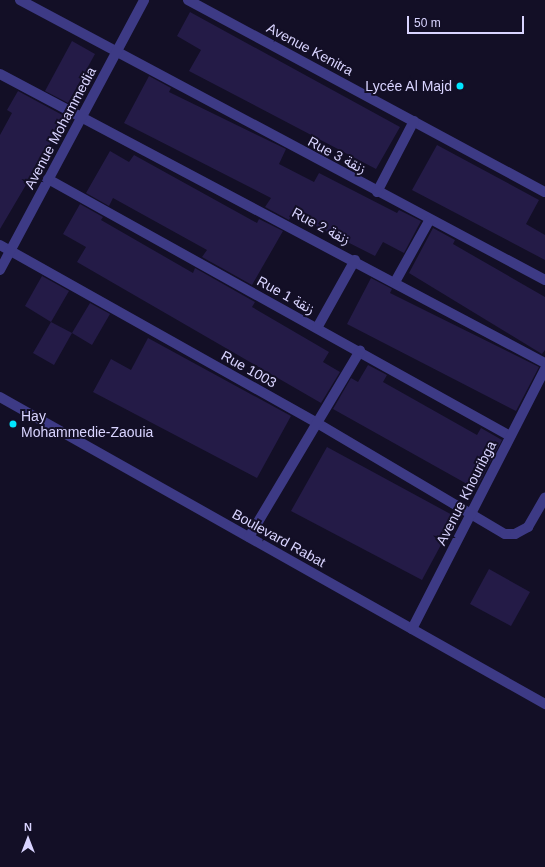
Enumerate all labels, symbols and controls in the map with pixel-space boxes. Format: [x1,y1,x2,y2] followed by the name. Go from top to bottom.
[409,8,526,34] scale bar
[414,16,441,30] text: 50 m
[264,19,356,79] street label: Avenue Kenitra
[21,64,99,192] street label: Avenue Mohammedia
[365,78,452,94] place label: Lycée Al Majd
[455,81,465,91] marker: Lycée Al Majd
[305,133,369,177] street label: Rue 3 زنقة
[289,204,353,248] street label: Rue 2 زنقة
[254,272,318,318] street label: Rue 1 زنقة
[218,347,280,391] street label: Rue 1003
[21,408,153,440] place label: Hay Mohammedie-Zaouia
[8,419,18,429] marker: Hay Mohammedie-Zaouia
[432,438,500,548] street label: Avenue Khouribga
[229,505,329,571] street label: Boulevard Rabat
[8,819,48,859] north arrow
[24,821,32,833] text: N

